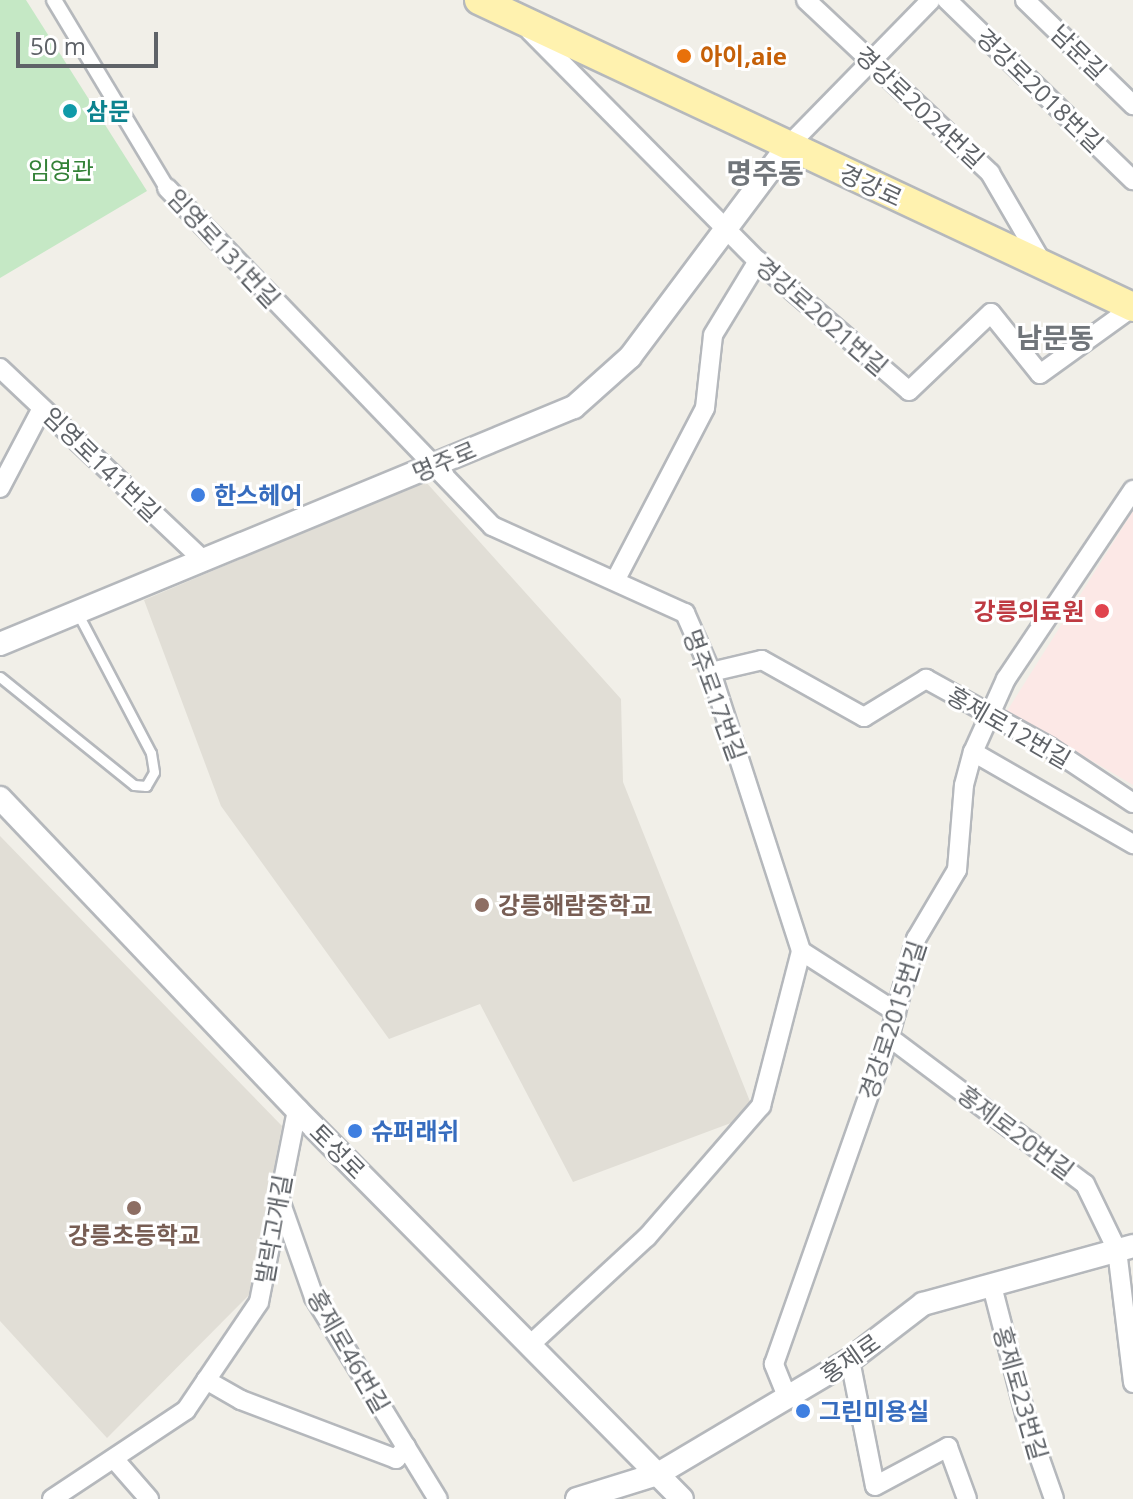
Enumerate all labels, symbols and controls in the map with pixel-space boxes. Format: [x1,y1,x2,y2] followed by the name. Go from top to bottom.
[20,16,162,66] scale bar
[1045,19,1113,85] street label: 남문길
[971,22,1109,158] street label: 경강로2018번길
[30,29,86,62] text: 50 m
[850,40,990,174] street label: 경강로2024번길
[700,42,787,70] place label: 아이,aie
[675,47,693,65] marker: 아이,aie
[86,97,130,125] place label: 삼문
[61,102,79,120] marker: 삼문
[726,155,804,189] district label: 명주동
[28,156,94,184] park label: 임영관
[835,158,907,212] street label: 경강로
[162,183,286,313] street label: 임영로131번길
[750,251,894,381] street label: 경강로2021번길
[1016,320,1094,354] district label: 남문동
[37,401,167,527] street label: 임영로141번길
[408,435,480,487] street label: 명주로
[214,481,302,509] place label: 한스헤어
[189,486,207,504] marker: 한스헤어
[974,597,1084,625] place label: 강릉의료원
[1091,600,1113,622] marker: 강릉의료원
[678,625,752,765] street label: 명주로17번길
[942,680,1076,774] street label: 홍제로12번길
[498,891,653,919] place label: 강릉해람중학교
[473,896,491,914] marker: 강릉해람중학교
[853,937,931,1103] street label: 경강로2015번길
[952,1079,1080,1185] street label: 홍제로20번길
[304,1117,372,1185] street label: 토성로
[371,1117,459,1145] place label: 슈퍼래쉬
[346,1122,364,1140] marker: 슈퍼래쉬
[249,1172,297,1286] street label: 발락고개길
[125,1199,143,1217] marker: 강릉초등학교
[68,1221,200,1249] place label: 강릉초등학교
[302,1284,396,1418] street label: 홍제로46번길
[988,1323,1054,1463] street label: 홍제로23번길
[815,1327,885,1389] street label: 홍제로
[819,1397,929,1425] place label: 그린미용실
[794,1402,812,1420] marker: 그린미용실

